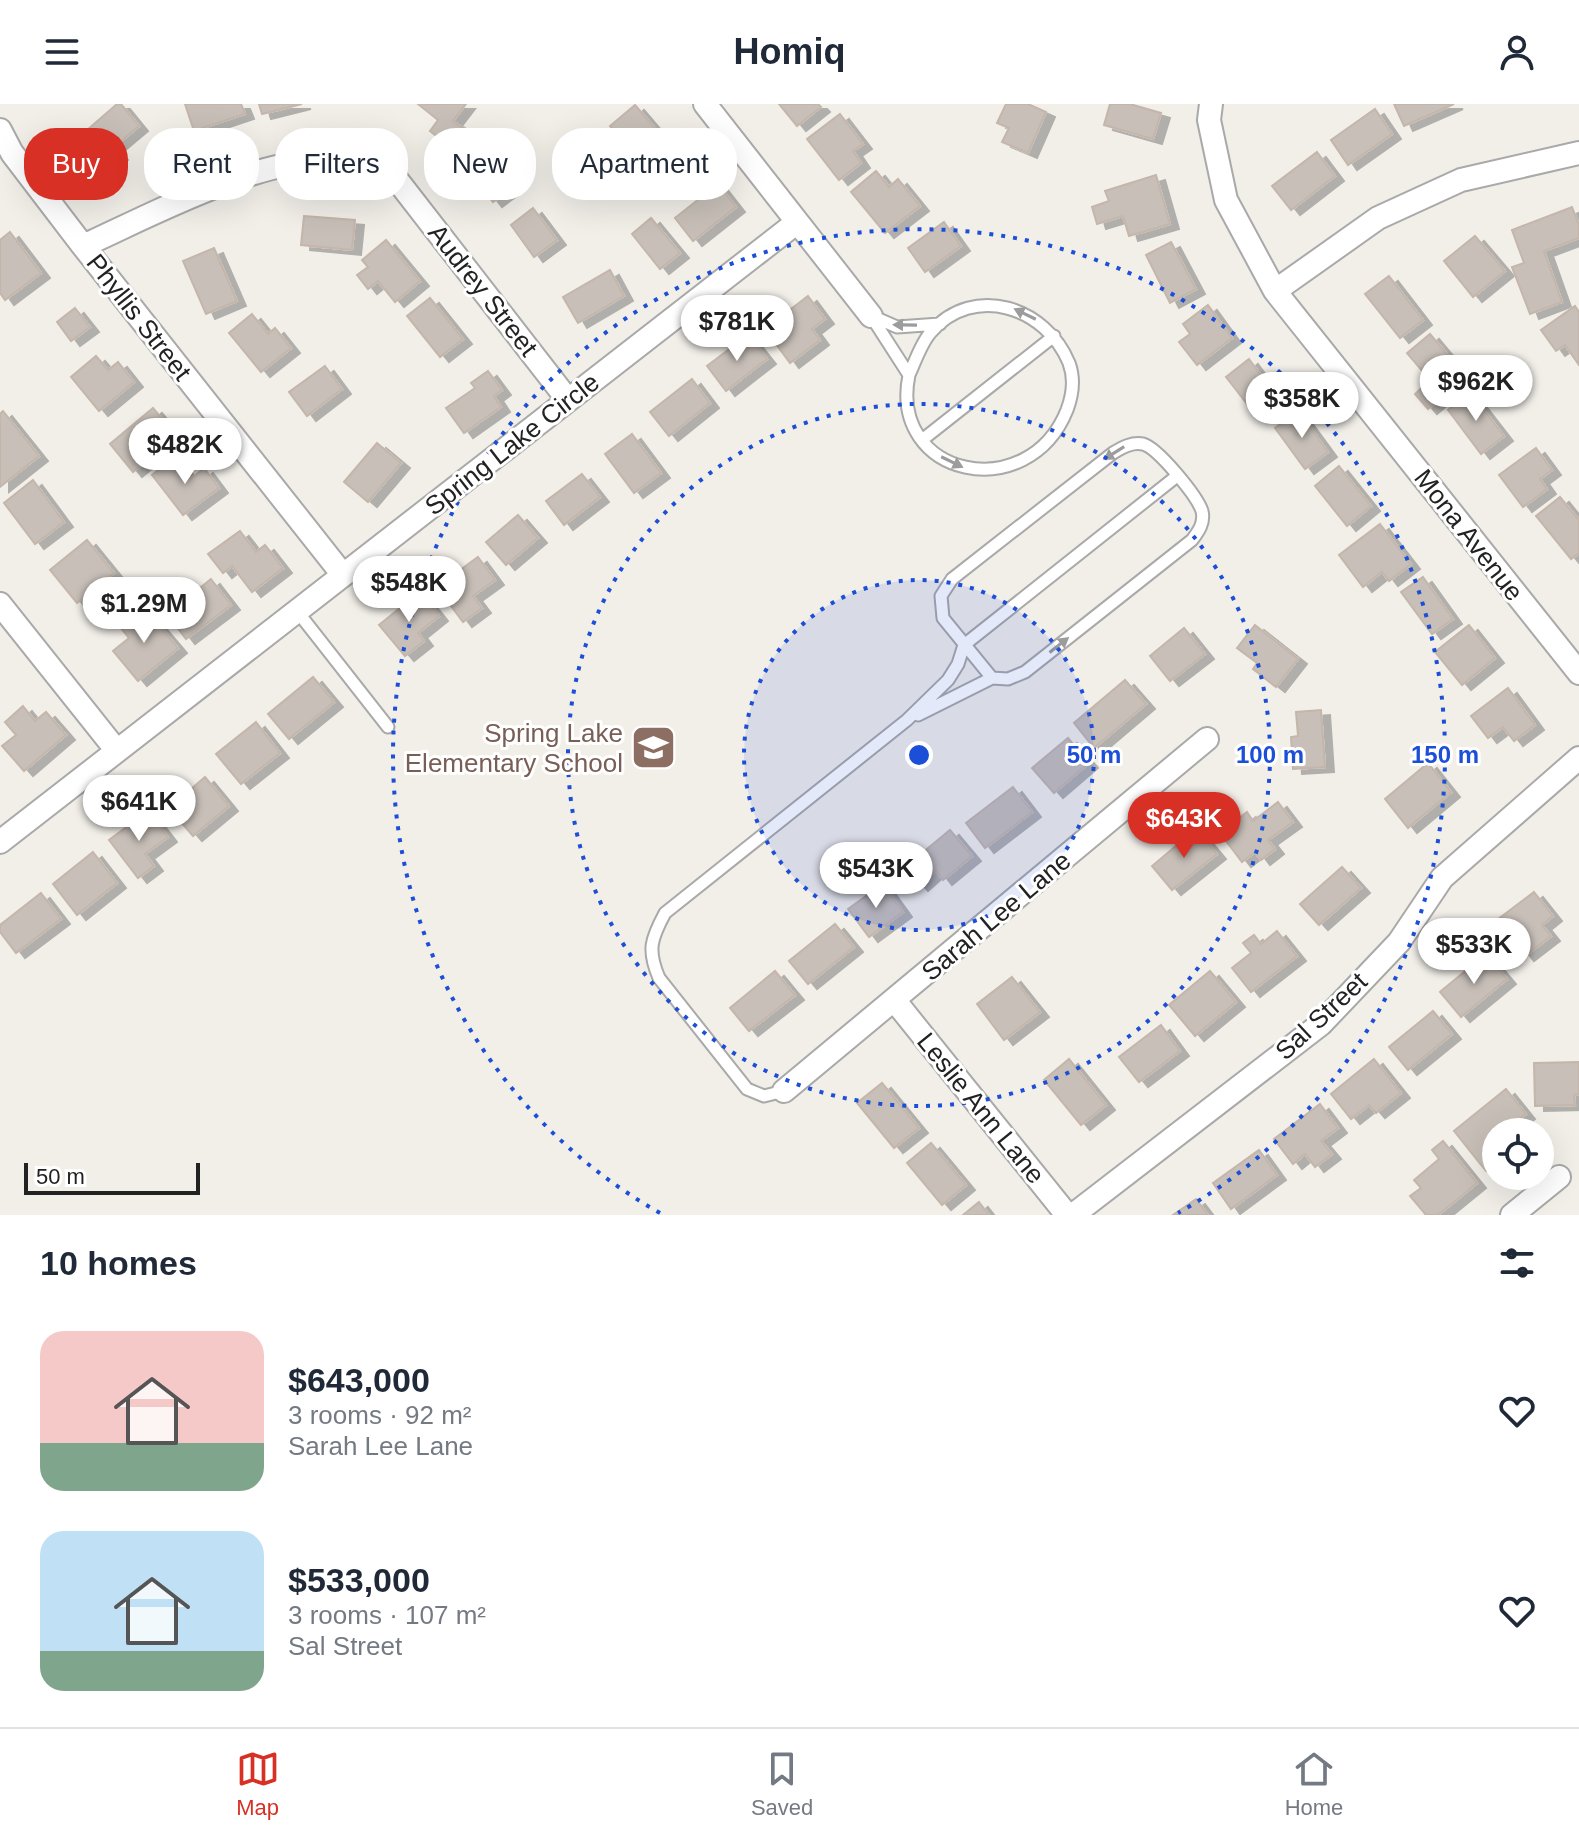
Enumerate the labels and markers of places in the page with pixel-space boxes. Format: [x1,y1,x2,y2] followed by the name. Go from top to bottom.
[681,295,793,363] pin: $781K
[1420,355,1532,423] pin: $962K
[1246,372,1358,440] pin: $358K
[129,418,241,486] pin: $482K
[353,556,465,624] pin: $548K
[79,577,209,645] pin: $1.29M
[405,718,623,778] place label: Spring Lake Elementary School
[630,724,678,772] school or university icon: Spring Lake Elementary School
[905,741,933,769] centre of rings
[83,775,195,843] pin: $641K
[1128,792,1240,860] pin: $643K
[820,842,932,910] pin: $543K
[1418,918,1530,986] pin: $533K

